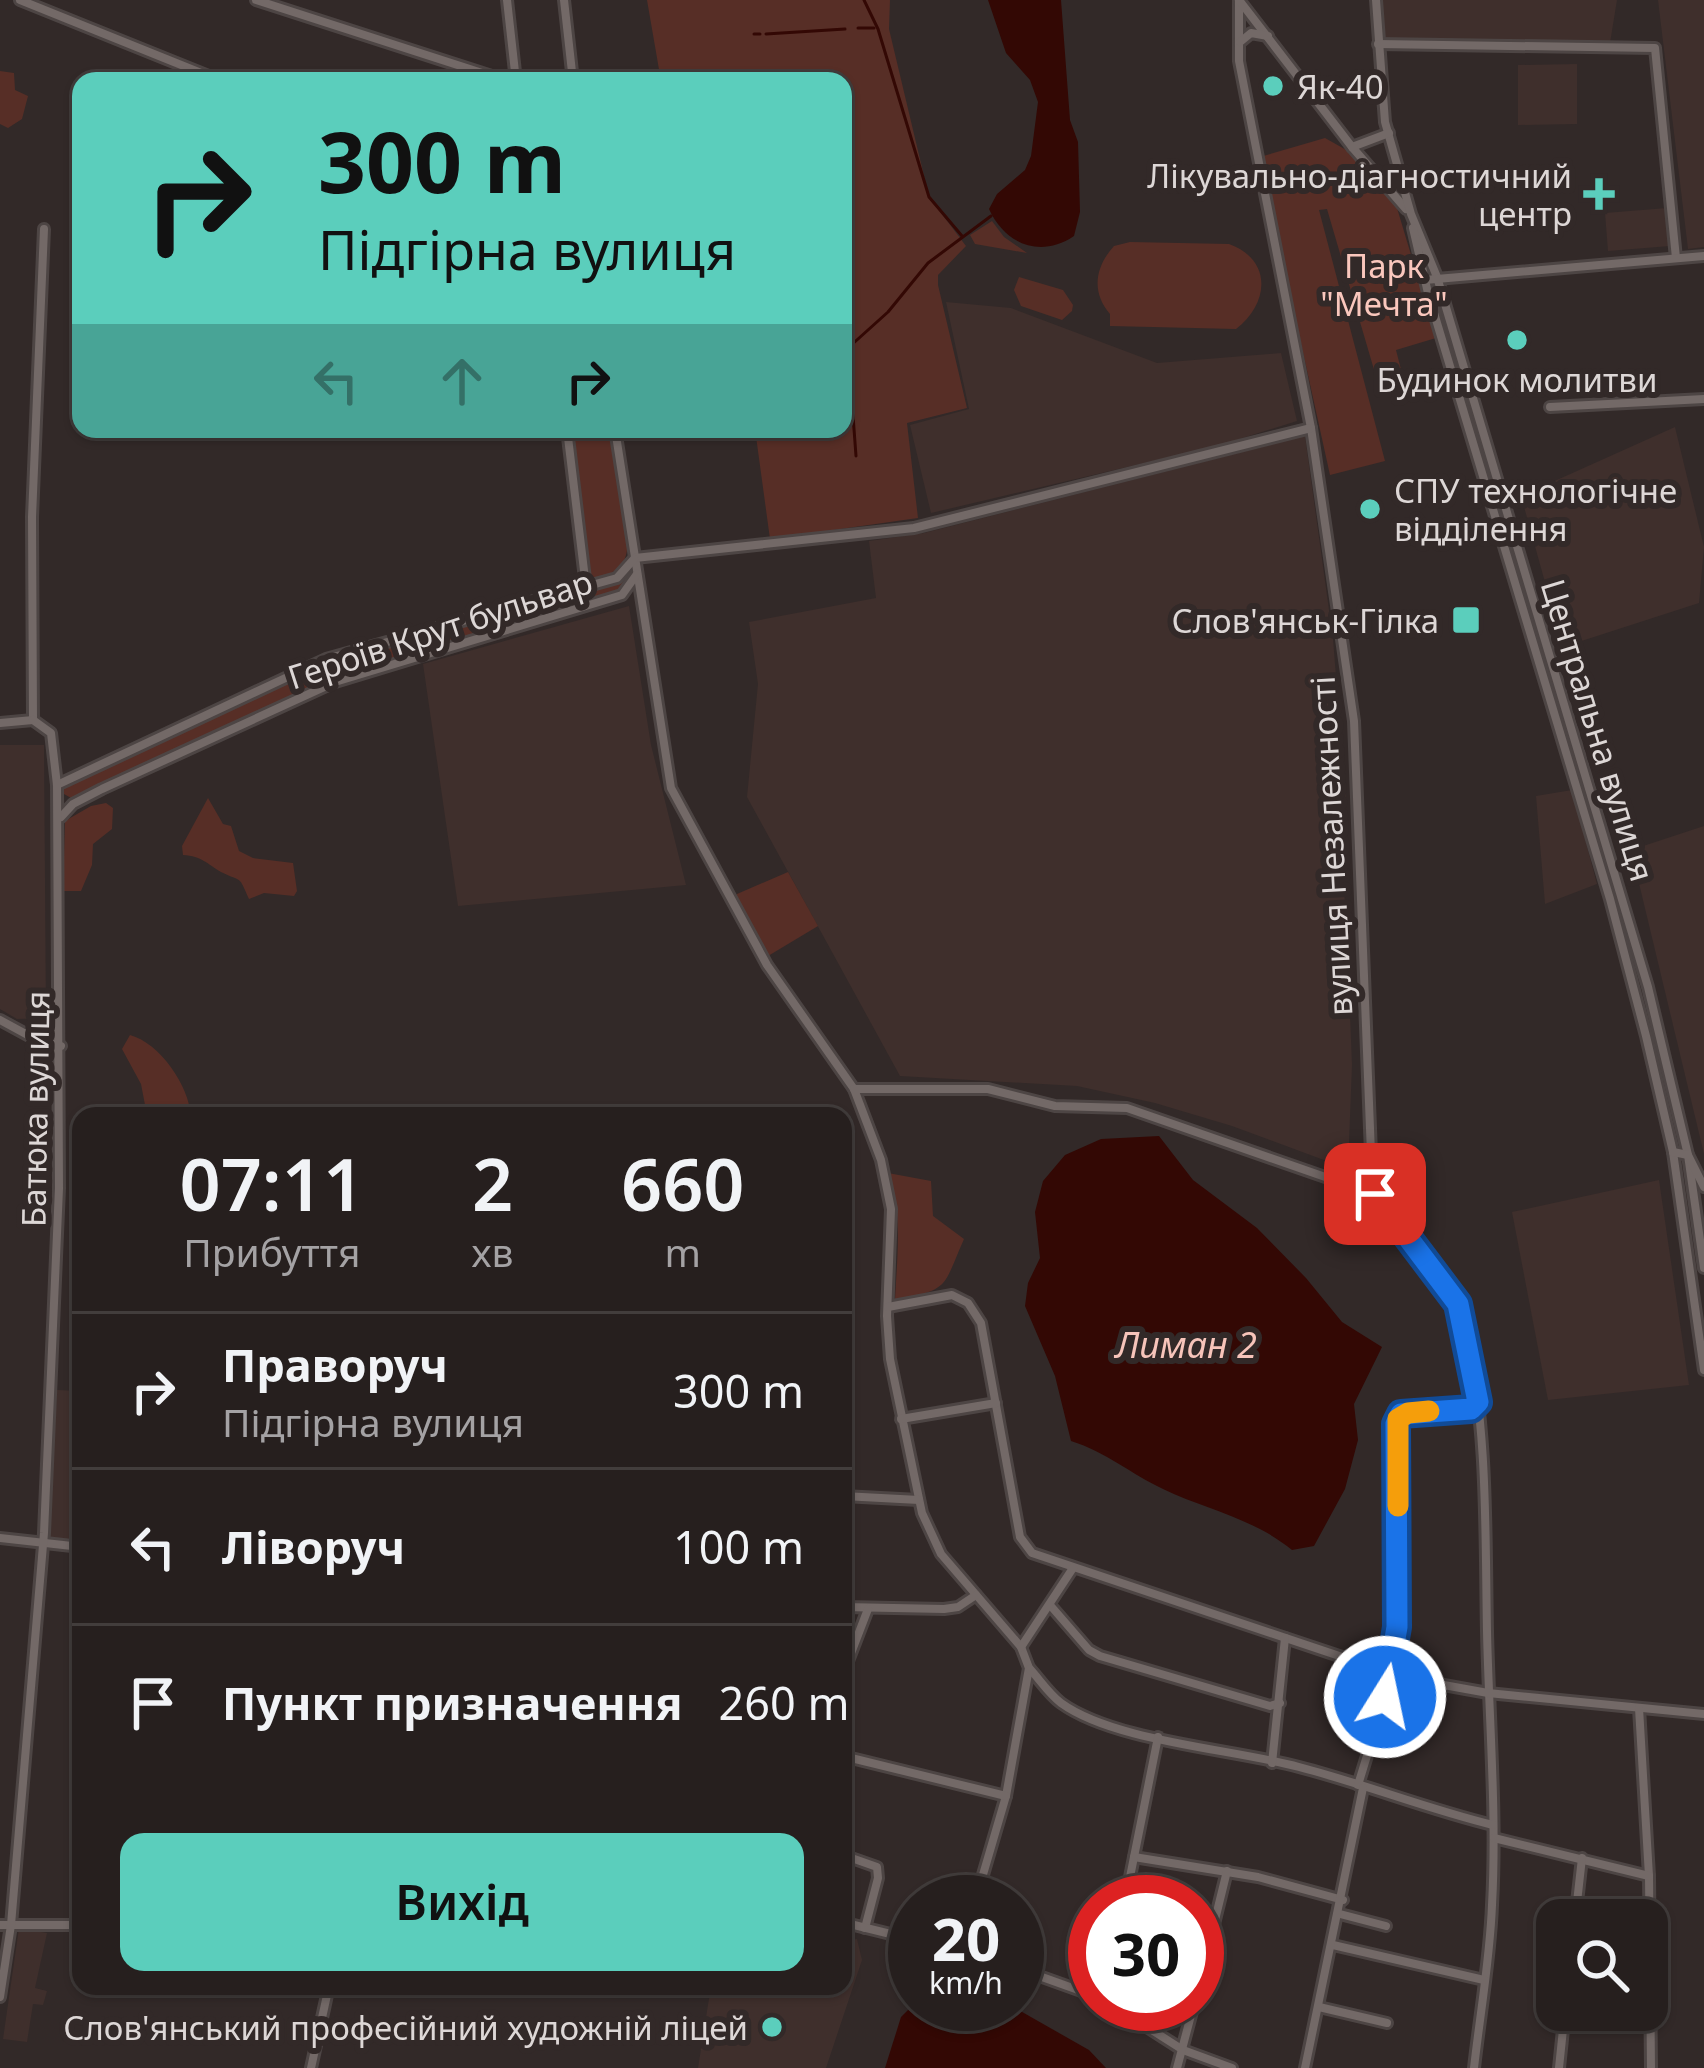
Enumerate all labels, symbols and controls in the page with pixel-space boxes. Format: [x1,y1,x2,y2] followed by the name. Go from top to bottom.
[1297,64,1384,109] place label: Як-40
[1260,73,1286,99] marker: Як-40
[318,103,566,218] text: 300 m
[120,120,276,276] icon: right
[1147,153,1572,236] place label: Лікувально-діагностичний центр
[1583,178,1615,210] marker: Лікувально-діагностичний центр
[318,212,736,286] text: Підгірна вулиця
[1320,243,1448,326] park label: Парк "Мечта"
[1504,327,1530,353] marker: Будинок молитви
[303,348,369,414] icon: left
[429,348,495,414] icon: ahead
[555,348,621,414] icon: right
[1377,357,1657,402] place label: Будинок молитви
[1394,468,1677,551] place label: СПУ технологічне відділення
[1357,496,1383,522] marker: СПУ технологічне відділення
[282,559,598,699] street label: Героїв Крут бульвар
[1531,573,1665,887] street label: Центральна вулиця
[1172,598,1439,643] place label: Слов'янськ-Гілка
[1450,604,1482,636] marker: Слов'янськ-Гілка
[1300,675,1362,1017] street label: вулиця Незалежності
[10,990,60,1228] street label: Батюка вулиця
[179,1134,364,1232] text: 07:11
[472,1134,513,1232] text: 2
[621,1134,745,1232] text: 660
[1324,1143,1426,1245] pin
[1342,1161,1408,1227] icon: arrive
[183,1225,360,1278] text: Прибуття
[472,1225,513,1278] text: хв
[665,1225,701,1278] text: m
[1113,1320,1257,1369] water label: Лиман 2
[222,1334,448,1395] text: Праворуч
[120,1358,186,1424] icon: right
[673,1360,804,1421] text: 300 m
[222,1395,524,1448] text: Підгірна вулиця
[120,1514,186,1580] icon: left
[222,1516,405,1577] text: Ліворуч
[673,1516,804,1577] text: 100 m
[1322,1634,1448,1760] position arrow
[120,1670,186,1736] icon: arrive
[222,1672,683,1733] text: Пункт призначення
[719,1672,850,1733] text: 260 m
[120,1833,804,1971] button: Вихід
[1068,1875,1224,2031] speed limit sign: 30
[932,1897,1000,1979] text: 20
[1536,1899,1668,2031] map controls
[1536,1899,1668,2031] button: search
[929,1962,1003,2003] text: km/h
[63,2005,748,2050] place label: Слов'янський професійний художній ліцей
[759,2014,785,2040] marker: Слов'янський професійний художній ліцей

